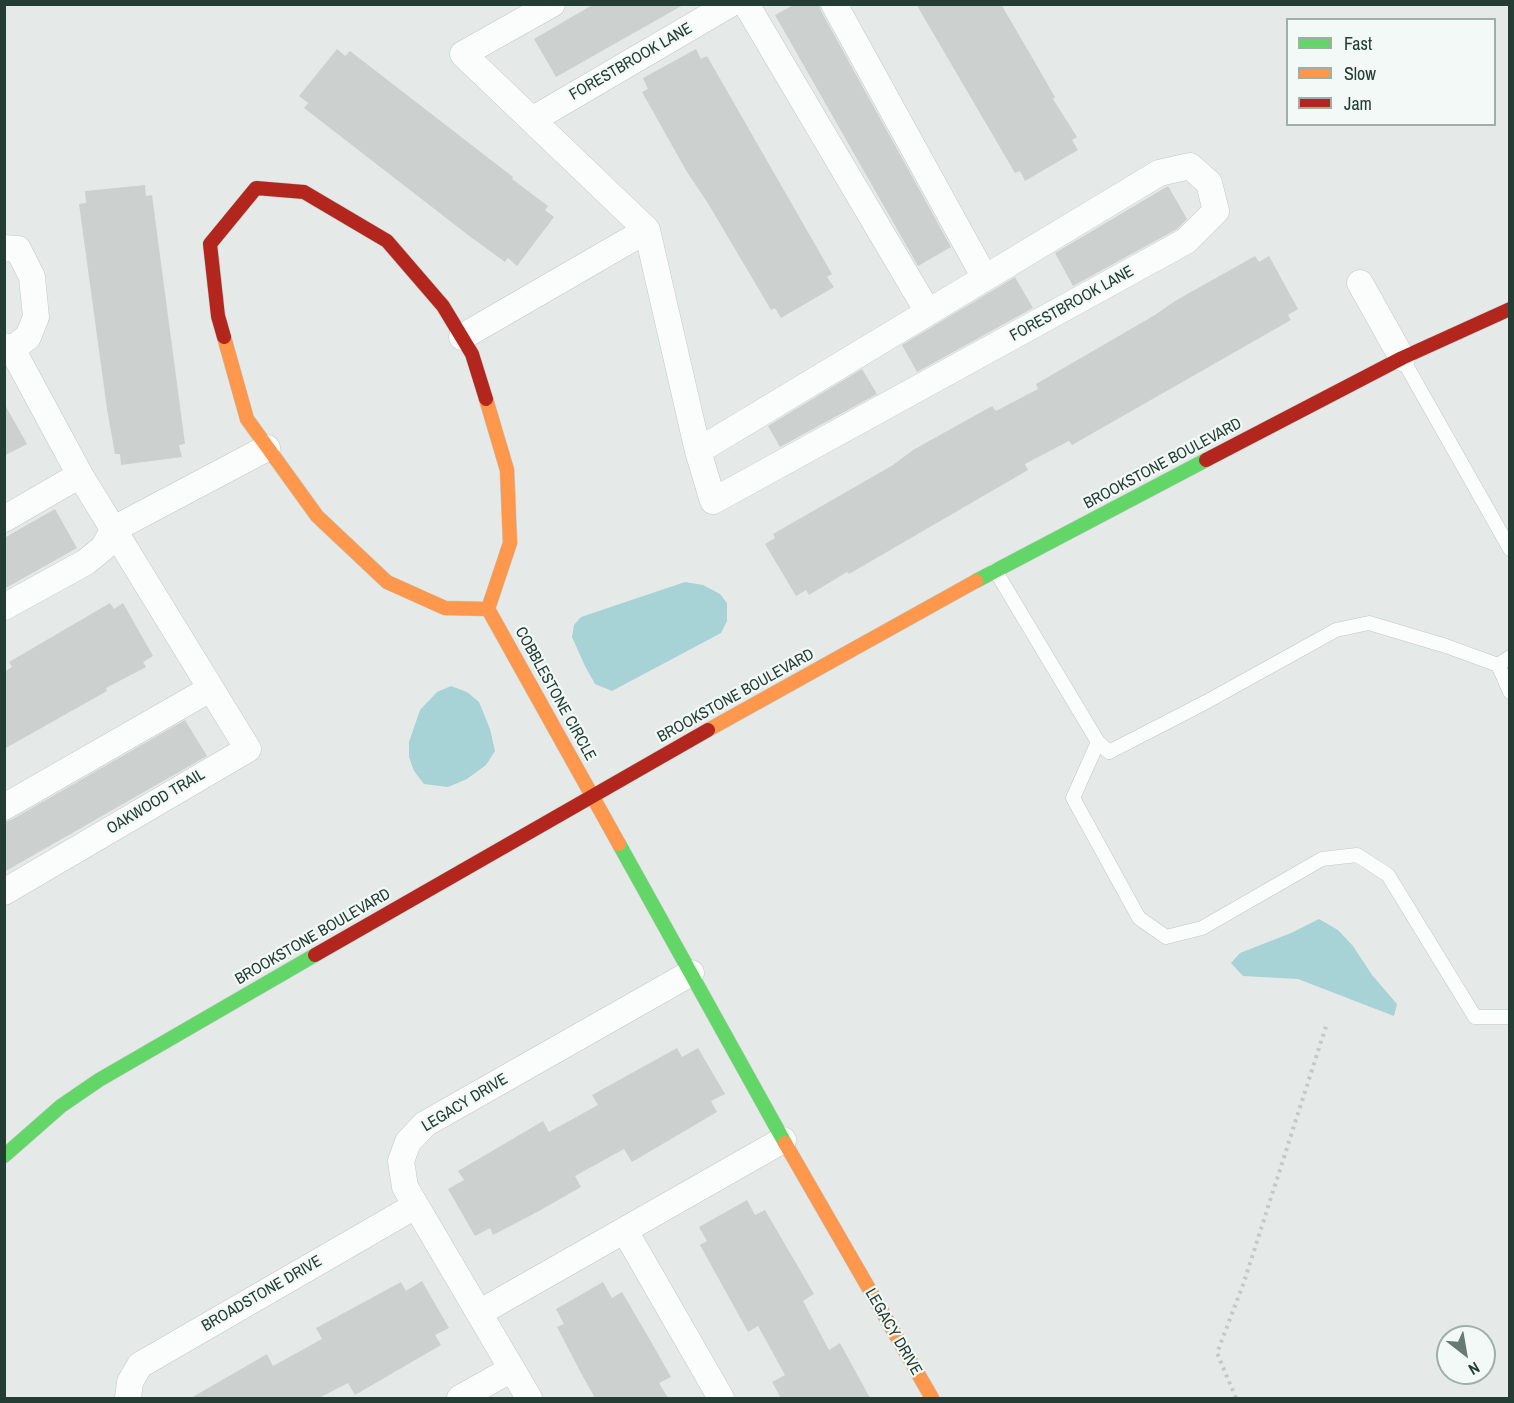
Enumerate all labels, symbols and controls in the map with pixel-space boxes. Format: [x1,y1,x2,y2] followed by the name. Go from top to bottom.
[1286,18,1496,126] legend
[566,19,696,105] street label: FORESTBROOK LANE
[1344,31,1372,56] text: Fast
[1344,61,1376,86] text: Slow
[1344,91,1372,116] text: Jam
[1007,262,1137,346] street label: FORESTBROOK LANE
[1081,414,1245,514] street label: BROOKSTONE BOULEVARD
[510,624,600,764] street label: COBBLESTONE CIRCLE
[654,645,818,747] street label: BROOKSTONE BOULEVARD
[104,765,208,839] street label: OAKWOOD TRAIL
[232,885,394,989] street label: BROOKSTONE BOULEVARD
[418,1070,512,1136] street label: LEGACY DRIVE
[199,1252,325,1336] street label: BROADSTONE DRIVE
[860,1285,926,1379] street label: LEGACY DRIVE
[1436,1325,1496,1385] north arrow
[1465,1357,1484,1381] text: N

